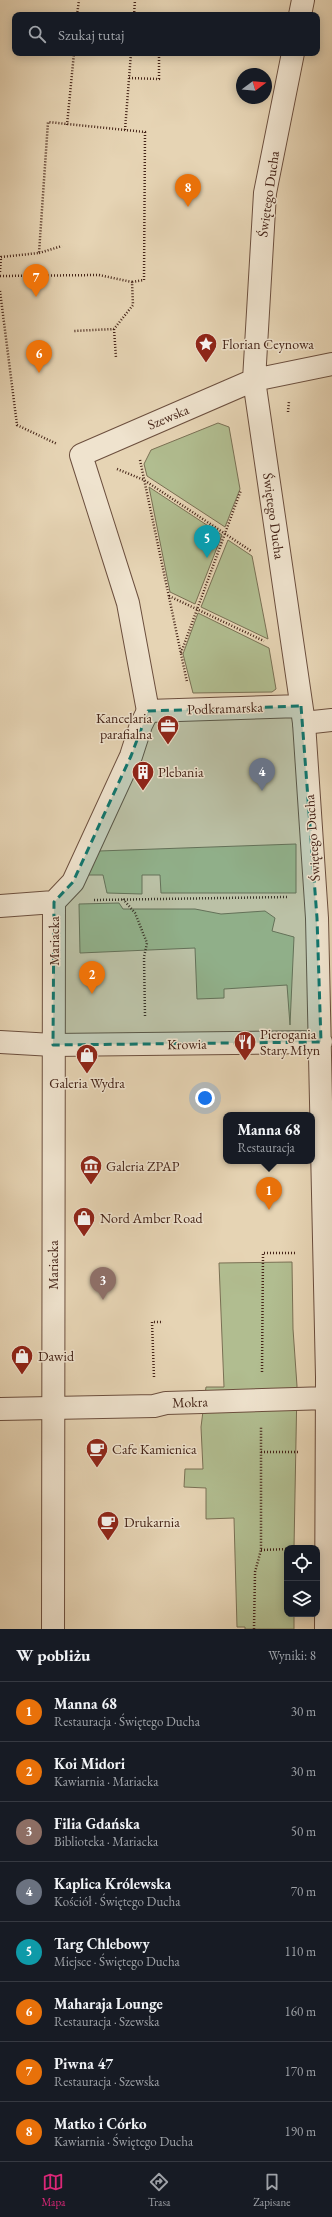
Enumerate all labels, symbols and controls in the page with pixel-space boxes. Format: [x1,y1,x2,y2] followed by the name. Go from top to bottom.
[12,12,320,56] search box
[26,23,48,45] icon: search
[58,25,124,44] text: Szukaj tutaj
[236,68,272,104] north arrow
[253,149,283,238] street label: Świętego Ducha
[175,174,201,207] pin: 8
[23,264,49,297] pin: 7
[193,331,219,364] place icon: Florian Ceynowa
[222,335,314,353] place label: Florian Ceynowa
[26,340,52,373] pin: 6
[144,400,192,434] street label: Szewska
[259,472,289,561] street label: Świętego Ducha
[194,525,220,558] pin: 5
[187,698,264,718] street label: Podkramarska
[96,709,152,743] place label: Kancelaria parafialna
[155,713,181,746] office icon: Kancelaria parafialna
[249,758,275,791] pin: 4
[130,759,156,792] building icon: Plebania
[158,763,204,781] place label: Plebania
[300,794,324,882] street label: Świętego Ducha
[45,916,63,966] street label: Mariacka
[79,961,105,994] pin: 2
[260,1025,321,1059] place label: Pierogania Stary Młyn
[232,1029,258,1062] restaurant icon: Pierogania Stary Młyn
[167,1035,207,1053] street label: Krowia
[74,1042,100,1075] shop icon: Galeria Wydra
[49,1074,125,1092] place label: Galeria Wydra
[195,1088,215,1108] your location
[223,1112,315,1164] popup
[237,1120,301,1139] text: Manna 68
[237,1139,295,1156] text: Restauracja
[78,1153,104,1186] museum icon: Galeria ZPAP
[106,1157,180,1175] place label: Galeria ZPAP
[256,1177,282,1210] pin: 1
[71,1205,97,1238] shop icon: Nord Amber Road
[100,1209,204,1227] place label: Nord Amber Road
[44,1240,62,1290] street label: Mariacka
[90,1267,116,1300] pin: 3
[9,1343,35,1376] shop icon: Dawid
[38,1347,75,1365] place label: Dawid
[172,1392,209,1412] street label: Mokra
[84,1436,110,1469] cafe icon: Cafe Kamienica
[112,1440,197,1458] place label: Cafe Kamienica
[95,1509,121,1542] cafe icon: Drukarnia
[124,1513,180,1531] place label: Drukarnia
[284,1545,320,1617] map controls
[284,1545,320,1581] button: locate
[284,1581,320,1617] button: layers
[16,1644,90,1666] text: W pobliżu
[268,1647,316,1664] text: Wyniki: 8
[54,1694,117,1713] text: Manna 68
[26,1703,32,1720] text: 1
[291,1703,316,1720] text: 30 m
[54,1713,200,1730] text: Restauracja · Świętego Ducha
[54,1754,125,1773] text: Koi Midori
[26,1763,32,1780] text: 2
[291,1763,316,1780] text: 30 m
[54,1773,158,1790] text: Kawiarnia · Mariacka
[54,1814,140,1833] text: Filia Gdańska
[26,1823,32,1840] text: 3
[291,1823,316,1840] text: 50 m
[54,1833,158,1850] text: Biblioteka · Mariacka
[54,1874,171,1893] text: Kaplica Królewska
[26,1883,32,1900] text: 4
[291,1883,316,1900] text: 70 m
[54,1893,180,1910] text: Kościół · Świętego Ducha
[54,1934,150,1953] text: Targ Chlebowy
[26,1943,32,1960] text: 5
[285,1943,316,1960] text: 110 m
[54,1953,180,1970] text: Miejsce · Świętego Ducha
[54,1994,163,2013] text: Maharaja Lounge
[26,2003,32,2020] text: 6
[285,2003,316,2020] text: 160 m
[54,2013,159,2030] text: Restauracja · Szewska
[54,2054,113,2073] text: Piwna 47
[26,2063,32,2080] text: 7
[285,2063,316,2080] text: 170 m
[54,2073,159,2090] text: Restauracja · Szewska
[54,2114,146,2133] text: Matko i Córko
[26,2123,32,2140] text: 8
[285,2123,316,2140] text: 190 m
[54,2133,193,2150] text: Kawiarnia · Świętego Ducha
[41,2171,65,2209] tab: Mapa
[148,2171,170,2209] tab: Trasa
[253,2171,291,2209] tab: Zapisane

